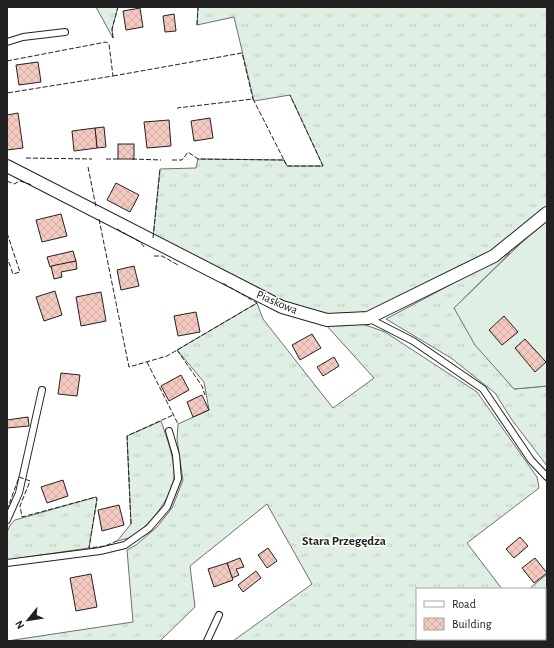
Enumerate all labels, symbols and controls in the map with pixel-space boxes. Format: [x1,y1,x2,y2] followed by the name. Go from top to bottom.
[255,288,300,316] street label: Piaskowa
[302,535,386,548] district label: Stara Przegędza
[416,588,546,640] legend
[452,598,476,610] text: Road
[8,600,48,640] north arrow
[452,618,492,630] text: Building
[13,619,26,631] text: N

